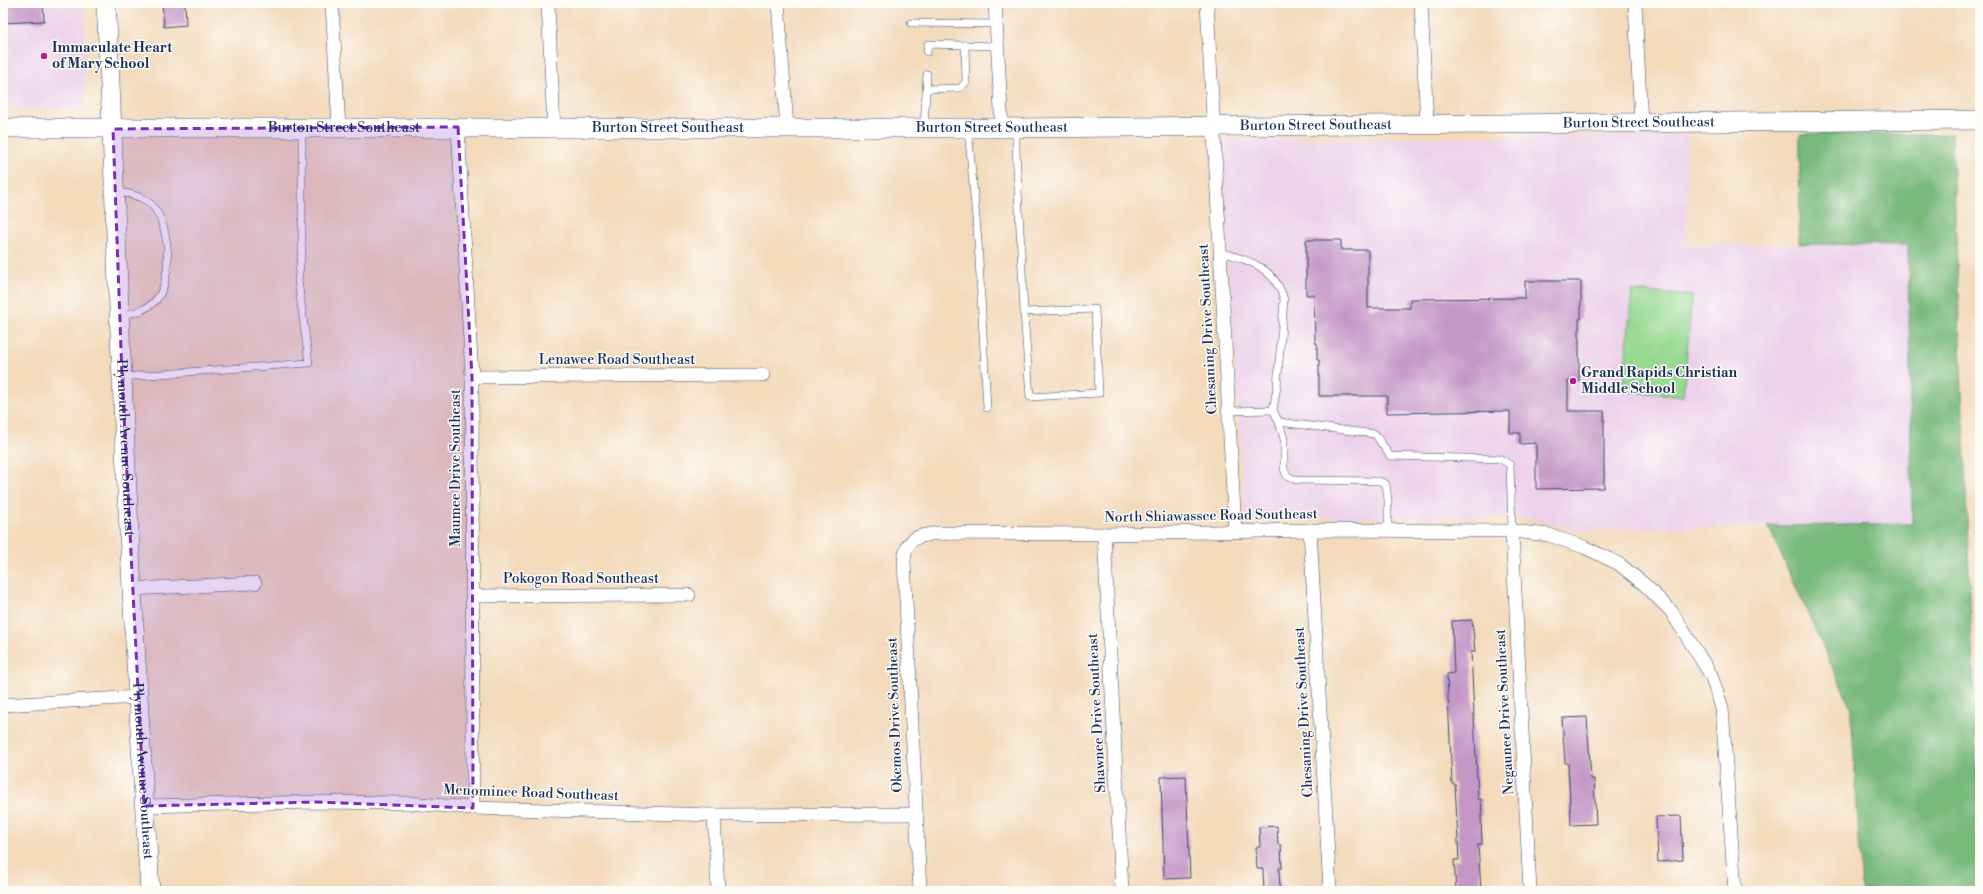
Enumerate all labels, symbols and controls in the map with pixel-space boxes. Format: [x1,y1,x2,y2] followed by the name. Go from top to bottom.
[52,39,173,73] place label: Immaculate Heart of Mary School
[39,51,49,61] marker: Immaculate Heart of Mary School
[1562,113,1715,132] street label: Burton Street Southeast
[1239,116,1392,135] street label: Burton Street Southeast
[915,118,1068,137] street label: Burton Street Southeast
[267,119,420,137] street label: Burton Street Southeast
[591,119,744,137] street label: Burton Street Southeast
[1195,243,1221,415] street label: Chesaning Drive Southeast
[539,351,695,369] street label: Lenawee Road Southeast
[112,359,138,536] street label: Plymouth Avenue Southeast
[1581,364,1737,398] place label: Grand Rapids Christian Middle School
[1568,376,1578,386] marker: Grand Rapids Christian Middle School
[447,389,465,547] street label: Maumee Drive Southeast
[1104,505,1318,527] street label: North Shiawassee Road Southeast
[503,570,659,588] street label: Pokogon Road Southeast
[1291,626,1317,798] street label: Chesaning Drive Southeast
[1492,628,1518,795] street label: Negaunee Drive Southeast
[1084,633,1110,793] street label: Shawnee Drive Southeast
[883,637,907,793] street label: Okemos Drive Southeast
[128,682,157,860] street label: Plymouth Avenue Southeast
[443,781,619,805] street label: Menominee Road Southeast

